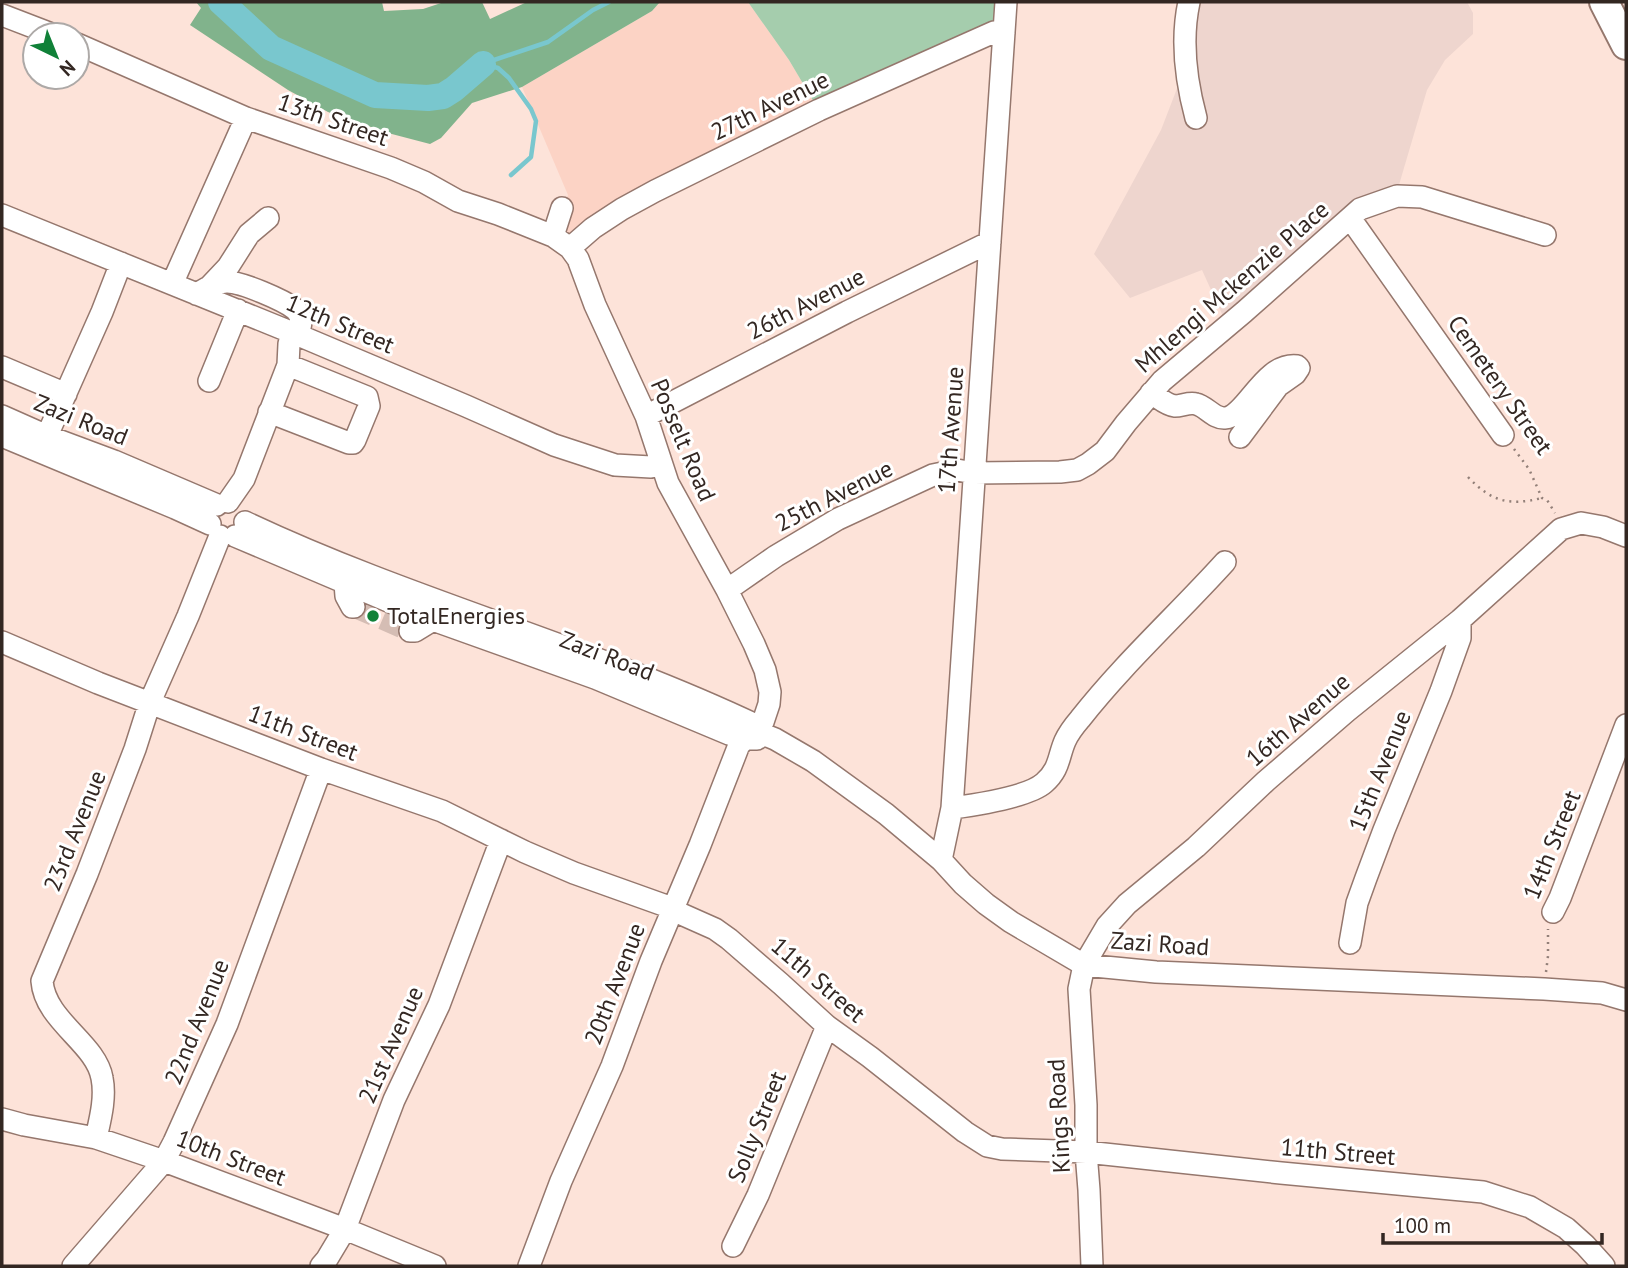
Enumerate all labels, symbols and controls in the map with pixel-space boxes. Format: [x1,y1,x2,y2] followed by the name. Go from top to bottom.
[21,21,91,91] north arrow
[55,55,80,81] text: N
[706,64,834,147] street label: 27th Avenue
[274,86,393,153] street label: 13th Street
[1128,194,1335,379] street label: Mhlengi Mckenzie Place
[742,261,870,346] street label: 26th Avenue
[281,287,399,360] street label: 12th Street
[1441,309,1560,460] street label: Cemetery Street
[931,365,970,495] street label: 17th Avenue
[644,374,723,506] street label: Posselt Road
[30,387,133,452] street label: Zazi Road
[770,453,898,538] street label: 25th Avenue
[387,600,525,631] place label: TotalEnergies
[365,608,381,624] marker: TotalEnergies
[555,623,659,688] street label: Zazi Road
[1239,666,1356,773] street label: 16th Avenue
[244,697,362,768] street label: 11th Street
[1341,706,1418,836] street label: 15th Avenue
[36,766,113,896] street label: 23rd Avenue
[1516,786,1587,904] street label: 14th Street
[577,919,652,1049] street label: 20th Avenue
[1110,925,1210,962] street label: Zazi Road
[765,930,872,1029] street label: 11th Street
[157,954,236,1089] street label: 22nd Avenue
[351,981,430,1108] street label: 21st Avenue
[1040,1058,1077,1174] street label: Kings Road
[720,1066,793,1187] street label: Solly Street
[172,1122,290,1193] street label: 10th Street
[1279,1131,1397,1172] street label: 11th Street
[1383,1202,1602,1246] scale bar
[1394,1212,1451,1239] text: 100 m

